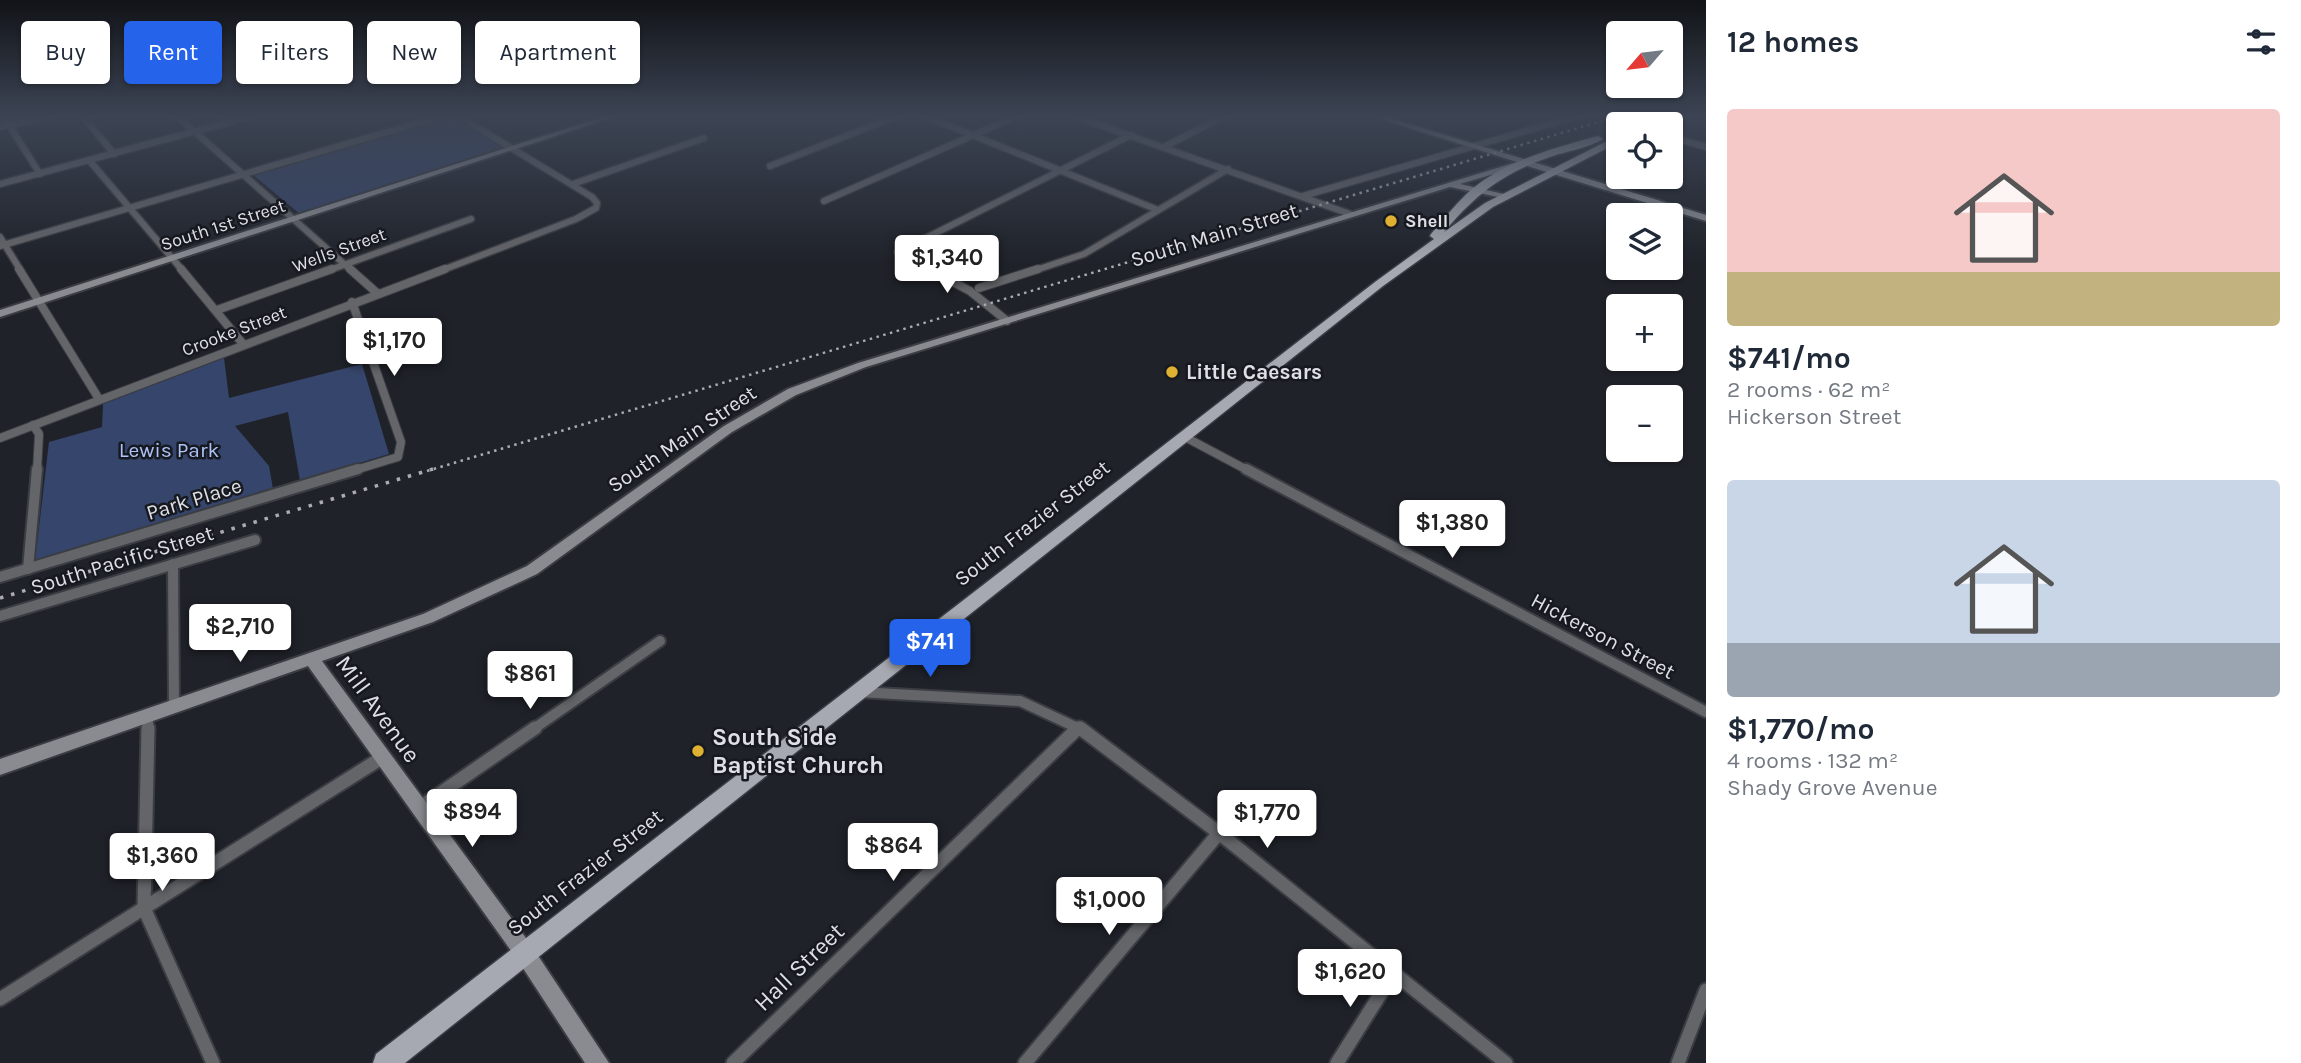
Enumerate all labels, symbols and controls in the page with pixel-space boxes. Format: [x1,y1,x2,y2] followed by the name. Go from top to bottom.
[21,21,110,84] chip: Buy
[124,21,222,84] chip: Rent
[236,21,353,84] chip: Filters
[367,21,461,84] chip: New
[475,21,640,84] chip: Apartment
[1606,21,1684,98] north arrow
[1606,21,1683,462] map controls
[2242,23,2280,61] icon: filters
[1727,24,1859,60] text: 12 homes
[1606,112,1683,189] button: locate
[1941,155,2067,281] icon: home
[158,194,288,255] street label: South 1st Street
[1128,198,1300,272] street label: South Main Street
[1606,203,1683,280] button: layers
[1405,210,1448,232] place label: Shell
[1383,213,1399,229] marker: Shell
[289,223,389,277] street label: Wells Street
[890,236,1004,295] pin: $1,340
[911,244,983,271] text: $1,340
[1606,294,1683,371] button: +
[179,301,290,361] street label: Crooke Street
[337,318,451,378] pin: $1,170
[362,327,426,354] text: $1,170
[1727,340,1851,376] text: $741/mo
[1186,360,1322,384] place label: Little Caesars
[1164,364,1180,380] marker: Little Caesars
[1727,376,1891,403] text: 2 rooms · 62 m²
[603,381,761,497] street label: South Main Street
[1606,385,1683,462] button: −
[1727,403,1901,430] text: Hickerson Street
[119,438,220,462] park label: Lewis Park
[950,455,1114,591] street label: South Frazier Street
[143,473,245,525] street label: Park Place
[1395,500,1509,560] pin: $1,380
[1415,509,1489,536] text: $1,380
[28,521,216,599] street label: South Pacific Street
[1941,526,2067,652] icon: home
[1527,588,1679,684] street label: Hickerson Street
[183,604,297,664] pin: $2,710
[205,613,275,640] text: $2,710
[889,620,971,679] pin: $741
[905,628,955,655] text: $741
[330,650,426,768] street label: Mill Avenue
[489,652,571,711] pin: $861
[504,660,556,687] text: $861
[1727,711,1874,747] text: $1,770/mo
[712,723,884,779] place label: South Side Baptist Church
[690,743,706,759] marker: South Side Baptist Church
[1727,747,1898,774] text: 4 rooms · 132 m²
[1727,774,1937,801] text: Shady Grove Avenue
[431,790,513,849] pin: $894
[1210,790,1324,850] pin: $1,770
[443,798,501,825] text: $894
[1233,799,1301,826] text: $1,770
[503,804,667,940] street label: South Frazier Street
[852,824,934,883] pin: $864
[864,832,922,859] text: $864
[105,834,219,893] pin: $1,360
[126,842,198,869] text: $1,360
[1052,878,1166,937] pin: $1,000
[1072,886,1146,913] text: $1,000
[748,917,850,1017] street label: Hall Street
[1293,950,1407,1009] pin: $1,620
[1314,958,1386,985] text: $1,620

